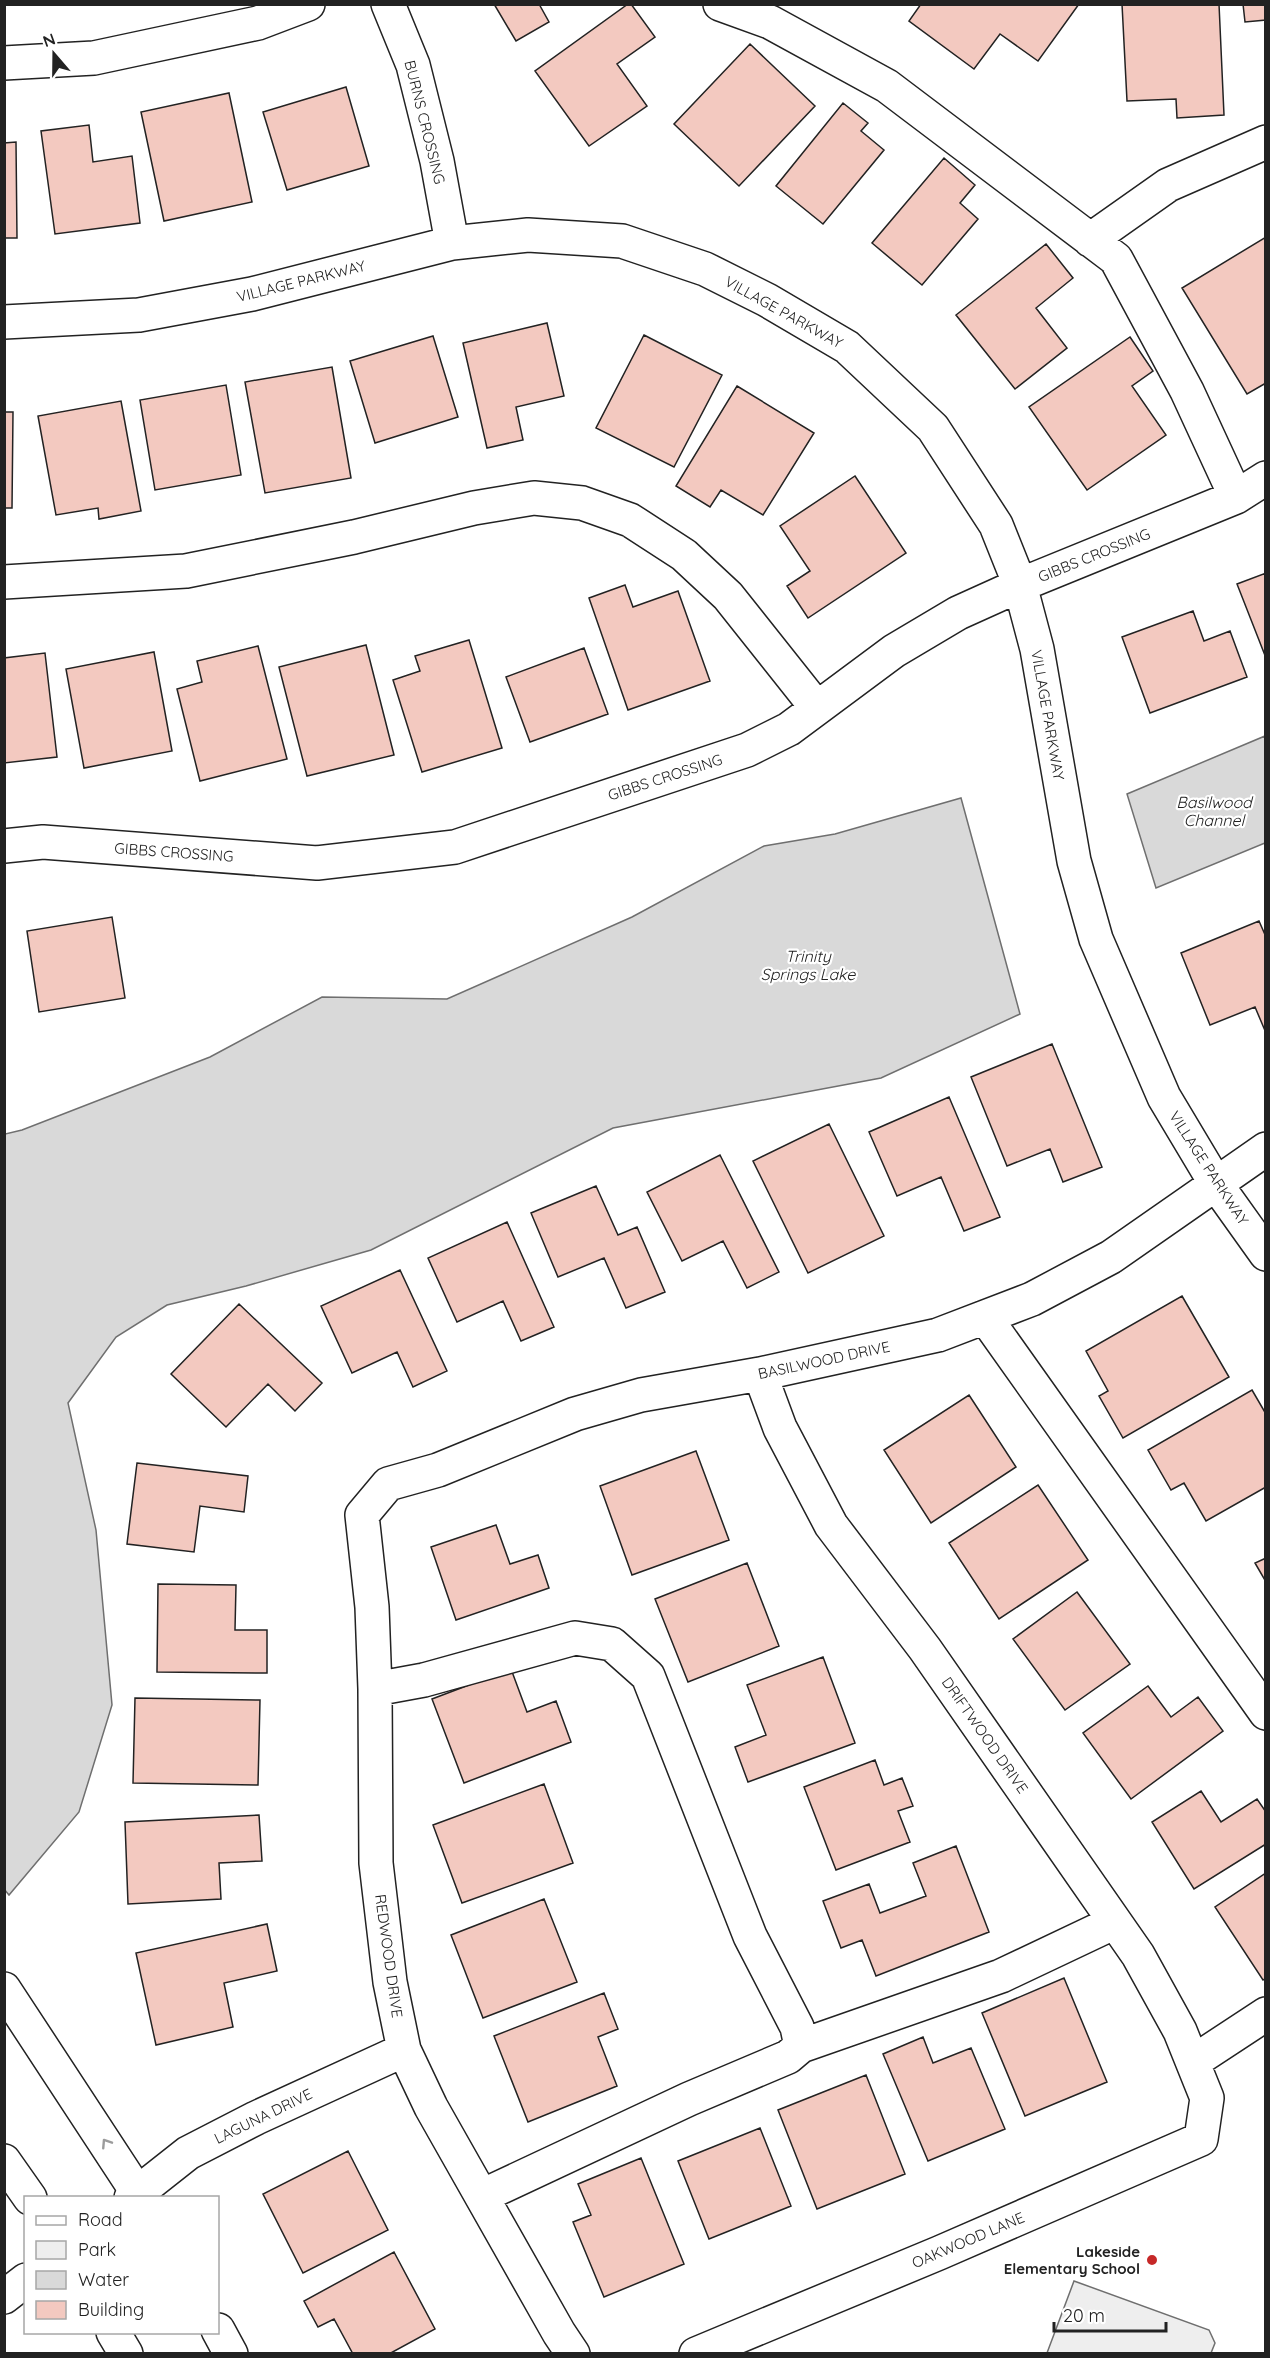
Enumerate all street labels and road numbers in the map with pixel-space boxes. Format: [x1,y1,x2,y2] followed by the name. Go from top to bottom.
[400,58,450,186] street label: BURNS CROSSING
[235,256,368,306] street label: VILLAGE PARKWAY
[722,272,847,353] street label: VILLAGE PARKWAY
[1035,524,1153,586] street label: GIBBS CROSSING
[1027,648,1069,782] street label: VILLAGE PARKWAY
[605,750,725,804] street label: GIBBS CROSSING
[114,838,234,866] street label: GIBBS CROSSING
[1165,1107,1253,1229] street label: VILLAGE PARKWAY
[756,1337,892,1383] street label: BASILWOOD DRIVE
[938,1673,1032,1797] street label: DRIFTWOOD DRIVE
[371,1893,407,2019] street label: REDWOOD DRIVE
[211,2084,315,2148] street label: LAGUNA DRIVE
[909,2208,1027,2272] street label: OAKWOOD LANE

